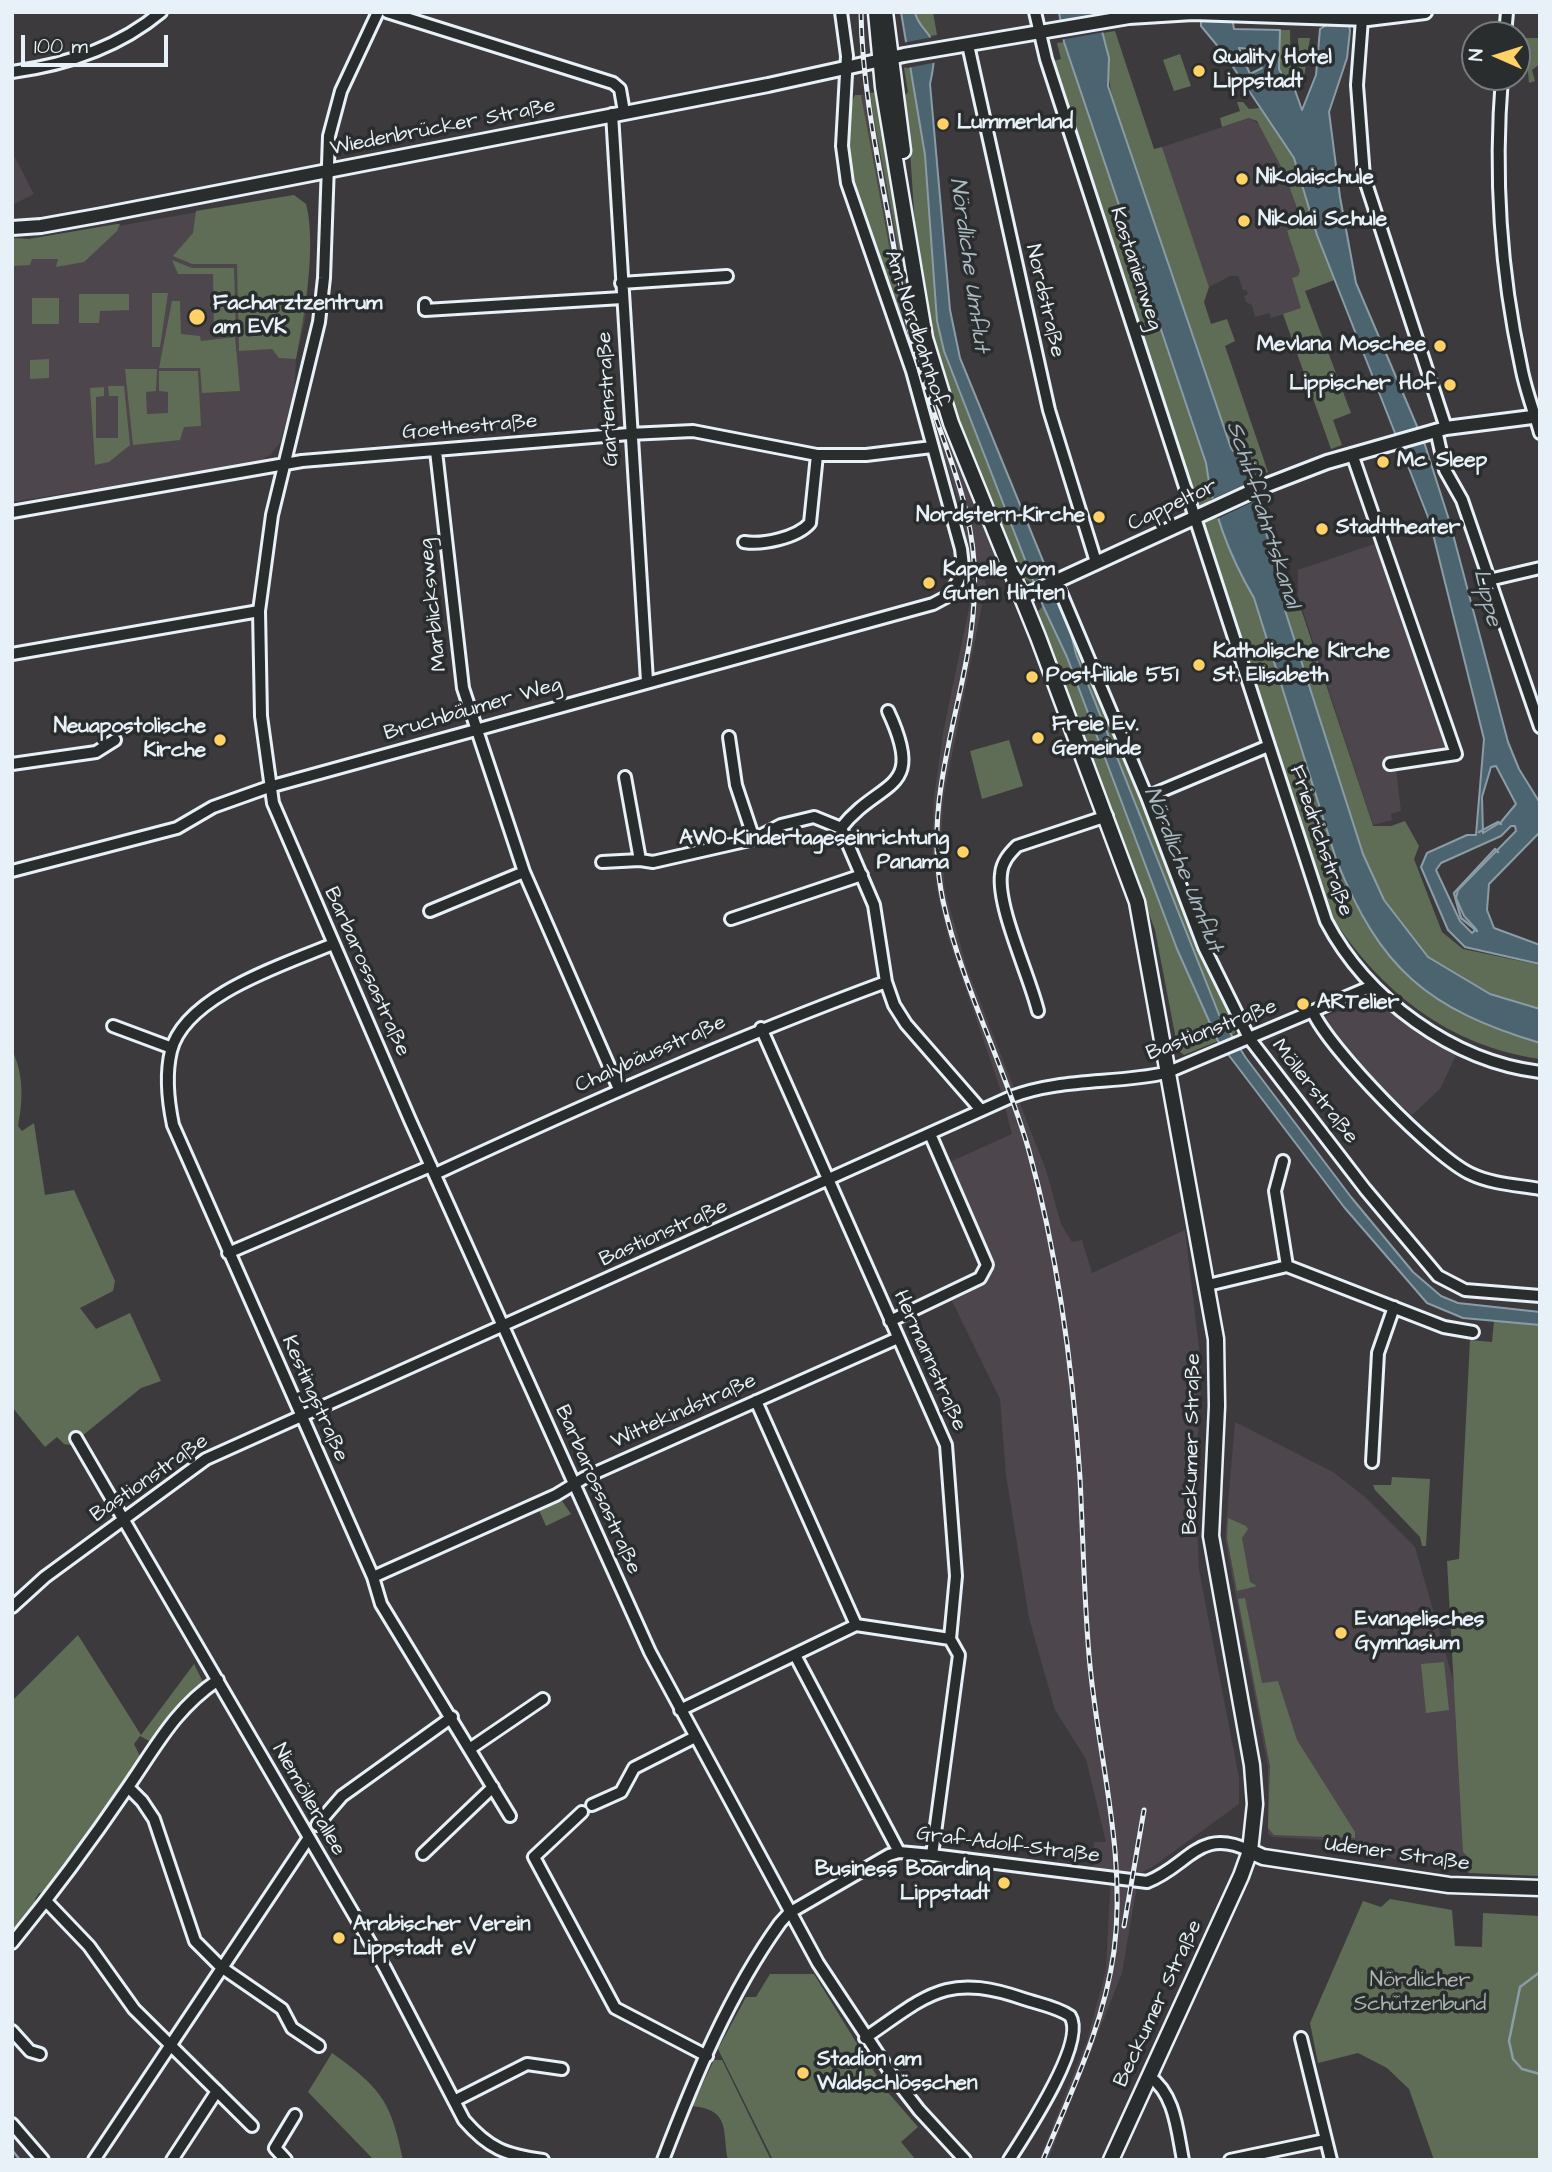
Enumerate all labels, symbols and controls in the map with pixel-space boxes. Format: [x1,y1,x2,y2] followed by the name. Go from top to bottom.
[24,21,172,65] scale bar
[1461,21,1531,91] north arrow
[34,32,88,61] text: 100 m
[1213,46,1332,96] place label: Quality Hotel Lippstadt
[1463,48,1490,62] text: N
[1191,63,1207,79] marker: Quality Hotel Lippstadt
[328,94,558,162] street label: Wiedenbrücker Straße
[957,111,1073,137] place label: Lummerland
[935,116,951,132] marker: Lummerland
[1256,166,1374,192] place label: Nikolaischule
[1234,171,1250,187] marker: Nikolaischule
[942,176,994,354] water label: Nördliche Umflut
[1103,204,1167,334] street label: Kastanienweg
[1258,208,1387,234] place label: Nikolai Schule
[1236,213,1252,229] marker: Nikolai Schule
[1019,242,1069,360] street label: Nordstraße
[878,247,952,411] street label: Am Nordbahnhof
[213,292,382,342] place label: Facharztzentrum am EVK
[187,307,207,327] marker: Facharztzentrum am EVK
[593,331,625,467] street label: Gartenstraße
[1257,333,1426,359] place label: Mevlana Moschee
[1432,338,1448,354] marker: Mevlana Moschee
[1289,372,1436,398] place label: Lippischer Hof
[1442,377,1458,393] marker: Lippischer Hof
[401,410,539,446] street label: Goethestraße
[1219,418,1305,612] water label: Schifffahrtskanal
[1397,449,1487,475] place label: Mc Sleep
[1375,454,1391,470] marker: Mc Sleep
[1124,474,1222,538] street label: Cappeltor
[916,504,1085,530] place label: Nordstern-Kirche
[1091,509,1107,525] marker: Nordstern-Kirche
[1336,516,1460,542] place label: Stadttheater
[1314,521,1330,537] marker: Stadttheater
[414,537,454,673] street label: Marblicksweg
[943,558,1065,608] place label: Kapelle vom Guten Hirten
[1466,567,1506,629] water label: Lippe
[921,575,937,591] marker: Kapelle vom Guten Hirten
[1213,640,1390,690] place label: Katholische Kirche St. Elisabeth
[1191,657,1207,673] marker: Katholische Kirche St. Elisabeth
[1046,664,1179,690] place label: Postfiliale 551
[1024,669,1040,685] marker: Postfiliale 551
[381,673,565,747] street label: Bruchbäumer Weg
[1052,713,1141,763] place label: Freie Ev. Gemeinde
[54,715,206,765] place label: Neuapostolische Kirche
[1030,730,1046,746] marker: Freie Ev. Gemeinde
[212,732,228,748] marker: Neuapostolische Kirche
[1282,762,1358,920] street label: Friedrichstraße
[1136,783,1228,957] water label: Nördliche Umflut
[679,827,949,877] place label: AWO-Kindertageseinrichtung Panama
[955,844,971,860] marker: AWO-Kindertageseinrichtung Panama
[317,884,415,1060] street label: Barbarossastraße
[1317,991,1399,1017] place label: ARTelier
[1143,995,1281,1067] street label: Bastionstraße
[1295,996,1311,1012] marker: ARTelier
[572,1011,730,1099] street label: Chalybäusstraße
[1265,1034,1363,1150] street label: Möllerstraße
[596,1194,732,1274] street label: Bastionstraße
[887,1287,971,1435] street label: Hermannstraße
[275,1332,353,1466] street label: Kestingstraße
[1179,1353,1207,1535] street label: Beckumer Straße
[608,1369,760,1455] street label: Wittekindstraße
[548,1402,646,1578] street label: Barbarossastraße
[86,1429,214,1529] street label: Bastionstraße
[1355,1608,1484,1658] place label: Evangelisches Gymnasium
[1333,1625,1349,1641] marker: Evangelisches Gymnasium
[266,1739,350,1861] street label: Niemöllerallee
[915,1822,1101,1870] street label: Graf-Adolf-Straße
[1323,1832,1471,1878] street label: Udener Straße
[815,1858,990,1908] place label: Business Boarding Lippstadt
[996,1875,1012,1891] marker: Business Boarding Lippstadt
[353,1913,530,1963] place label: Arabischer Verein Lippstadt eV
[1109,1916,1209,2092] street label: Beckumer Straße
[331,1930,347,1946] marker: Arabischer Verein Lippstadt eV
[1354,1969,1486,2019] park label: Nördlicher Schützenbund
[817,2048,977,2098] place label: Stadion am Waldschlösschen
[795,2065,811,2081] marker: Stadion am Waldschlösschen

